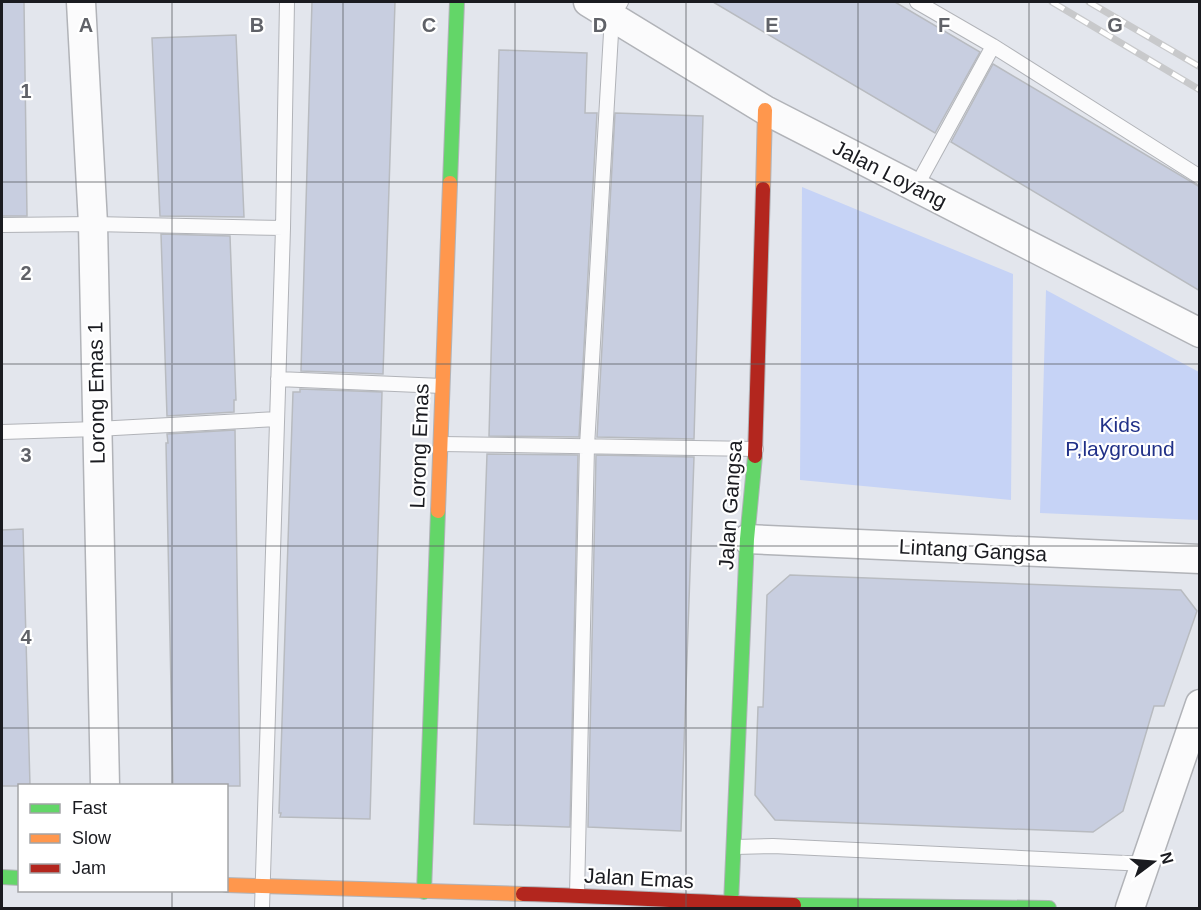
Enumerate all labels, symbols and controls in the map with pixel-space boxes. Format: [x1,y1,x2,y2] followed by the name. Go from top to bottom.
[79,14,93,36] text: A
[250,14,264,36] text: B
[422,14,436,36] text: C
[593,14,607,36] text: D
[765,14,779,36] text: E
[938,14,950,36] text: F
[1107,14,1123,36] text: G
[20,80,32,102] text: 1
[829,135,951,213] street label: Jalan Loyang
[20,262,32,284] text: 2
[83,322,109,464] street label: Lorong Emas 1
[405,383,433,509] street label: Lorong Emas
[1065,413,1175,460] park label: Kids P,layground
[714,439,746,570] street label: Jalan Gangsa
[20,444,32,466] text: 3
[898,535,1048,565] street label: Lintang Gangsa
[20,626,32,648] text: 4
[18,784,228,892] legend
[72,798,107,818] text: Fast
[72,828,112,848] text: Slow
[1123,832,1183,892] north arrow
[1157,850,1177,866] text: N
[72,858,106,878] text: Jam
[584,864,694,892] street label: Jalan Emas

